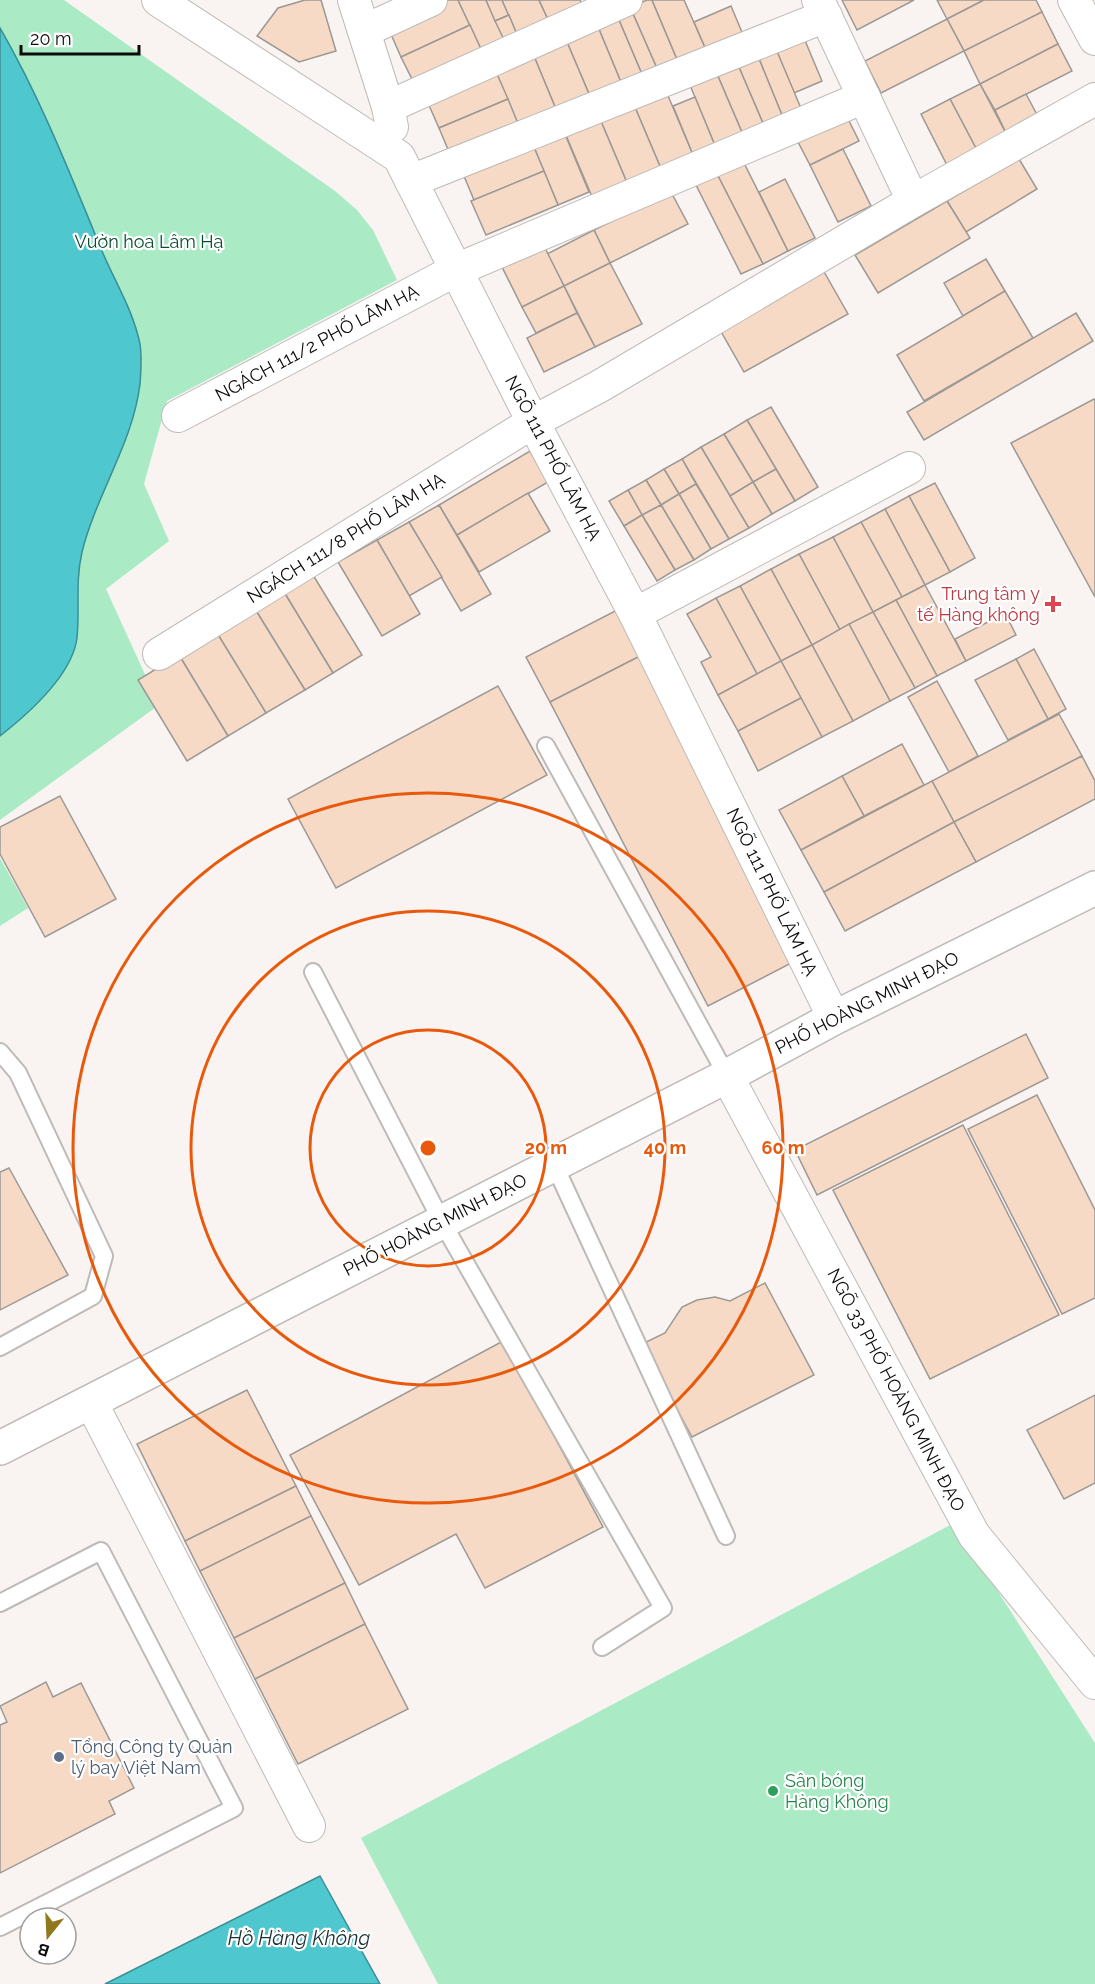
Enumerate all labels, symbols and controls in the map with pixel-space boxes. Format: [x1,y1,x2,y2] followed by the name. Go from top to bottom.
[21,18,140,56] scale bar
[30,28,72,49] text: 20 m
[75,231,223,252] park label: Vườn hoa Lâm Hạ
[211,278,422,405] street label: NGÁCH 111/2 PHỐ LÂM HẠ
[501,371,608,544] street label: NGÕ 111 PHỐ LÂM HẠ
[242,466,448,607] street label: NGÁCH 111/8 PHỐ LÂM HẠ
[917,583,1040,625] place label: Trung tâm y tế Hàng không
[1044,595,1062,613] marker: Trung tâm y tế Hàng không
[723,804,824,979] street label: NGÕ 111 PHỐ LÂM HẠ
[771,945,962,1058] street label: PHỐ HOÀNG MINH ĐẠO
[525,1137,567,1158] text: 20 m
[644,1137,686,1158] text: 40 m
[761,1137,805,1158] text: 60 m
[418,1138,438,1158] centre of rings
[339,1167,530,1280] street label: PHỐ HOÀNG MINH ĐẠO
[823,1264,971,1515] street label: NGÕ 33 PHỐ HOÀNG MINH ĐẠO
[71,1736,233,1778] place label: Tổng Công ty Quản lý bay Việt Nam
[52,1750,66,1764] marker: Tổng Công ty Quản lý bay Việt Nam
[785,1770,889,1812] place label: Sân bóng Hàng Không
[766,1784,780,1798] marker: Sân bóng Hàng Không
[18,1906,78,1966] north arrow
[228,1926,370,1950] water label: Hồ Hàng Không
[35,1939,52,1961] text: B

